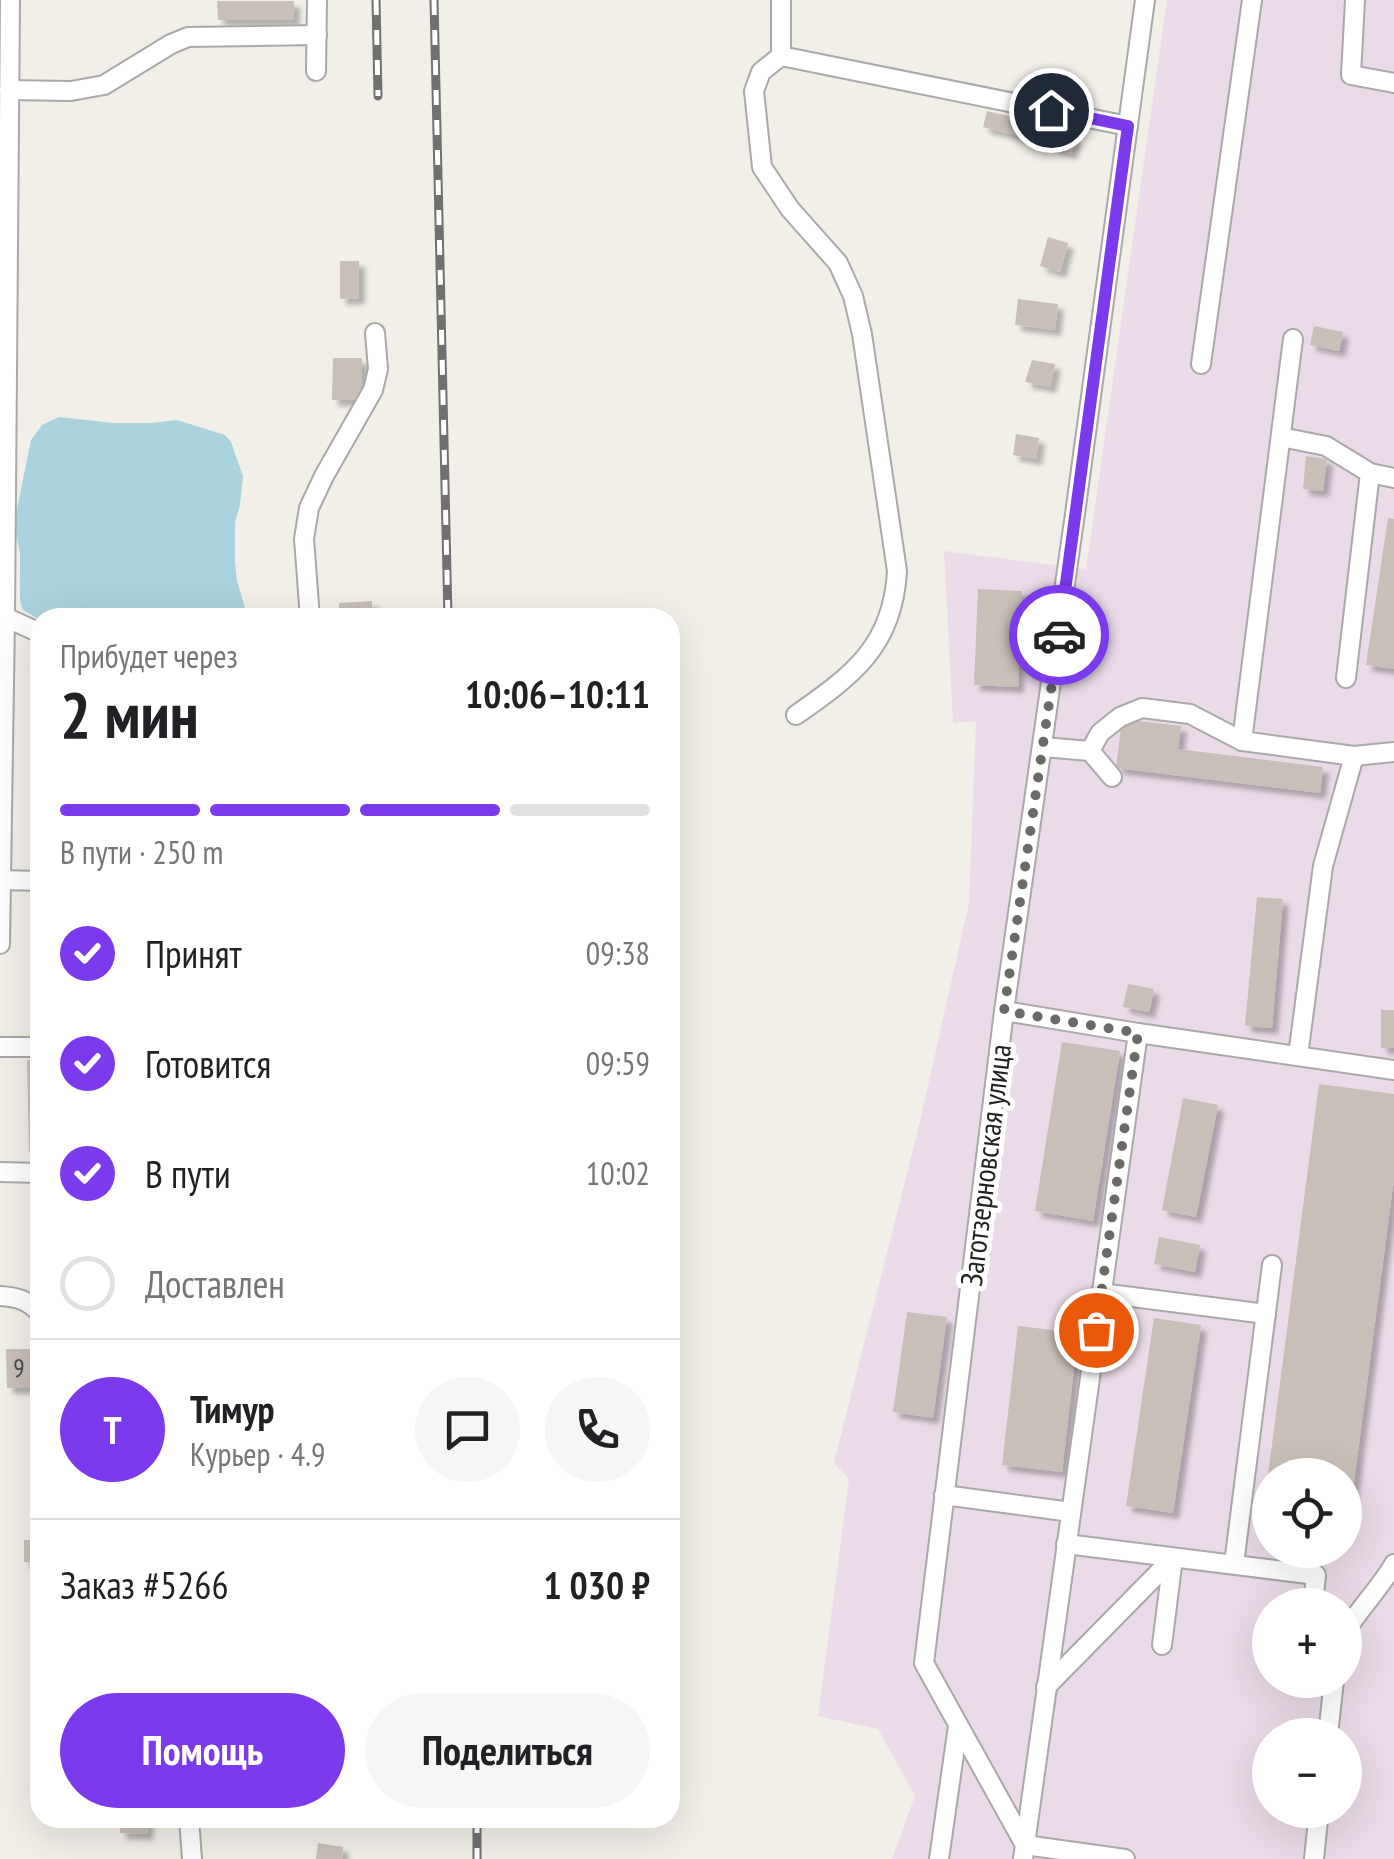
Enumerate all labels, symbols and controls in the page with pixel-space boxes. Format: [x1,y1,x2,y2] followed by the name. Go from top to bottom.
[1009,68,1094,153] pin
[1024,83,1079,138] icon: home
[1009,585,1109,685] courier
[1032,608,1087,663] icon: car
[60,635,238,677] text: Прибудет через
[465,669,650,718] text: 10:06–10:11
[60,672,199,756] text: 2 мин
[60,831,223,873] text: В пути · 250 m
[60,926,115,981] icon: check
[145,929,242,978] text: Принят
[586,932,650,974] text: 09:38
[60,1036,115,1091] icon: check
[145,1039,271,1088] text: Готовится
[586,1042,650,1084] text: 09:59
[951,1042,1019,1288] street label: Заготзерновская улица
[60,1146,115,1201] icon: check
[145,1149,231,1198] text: В пути
[586,1152,650,1194] text: 10:02
[145,1259,285,1308] text: Доставлен
[1054,1288,1139,1373] pin
[1069,1303,1124,1358] icon: bag
[13,1352,25,1384] house number: 9
[415,1377,520,1482] button: chat
[545,1377,650,1482] button: phone
[190,1384,275,1433] text: Тимур
[103,1405,122,1454] text: Т
[190,1433,325,1475] text: Курьер · 4.9
[1252,1458,1362,1828] map controls
[1252,1458,1362,1568] button: locate
[60,1560,229,1609] text: Заказ #5266
[544,1560,650,1609] text: 1 030 ₽
[1252,1588,1362,1698] button: +
[60,1693,345,1808] button: Помощь
[365,1693,650,1808] button: Поделиться
[1252,1718,1362,1828] button: −

